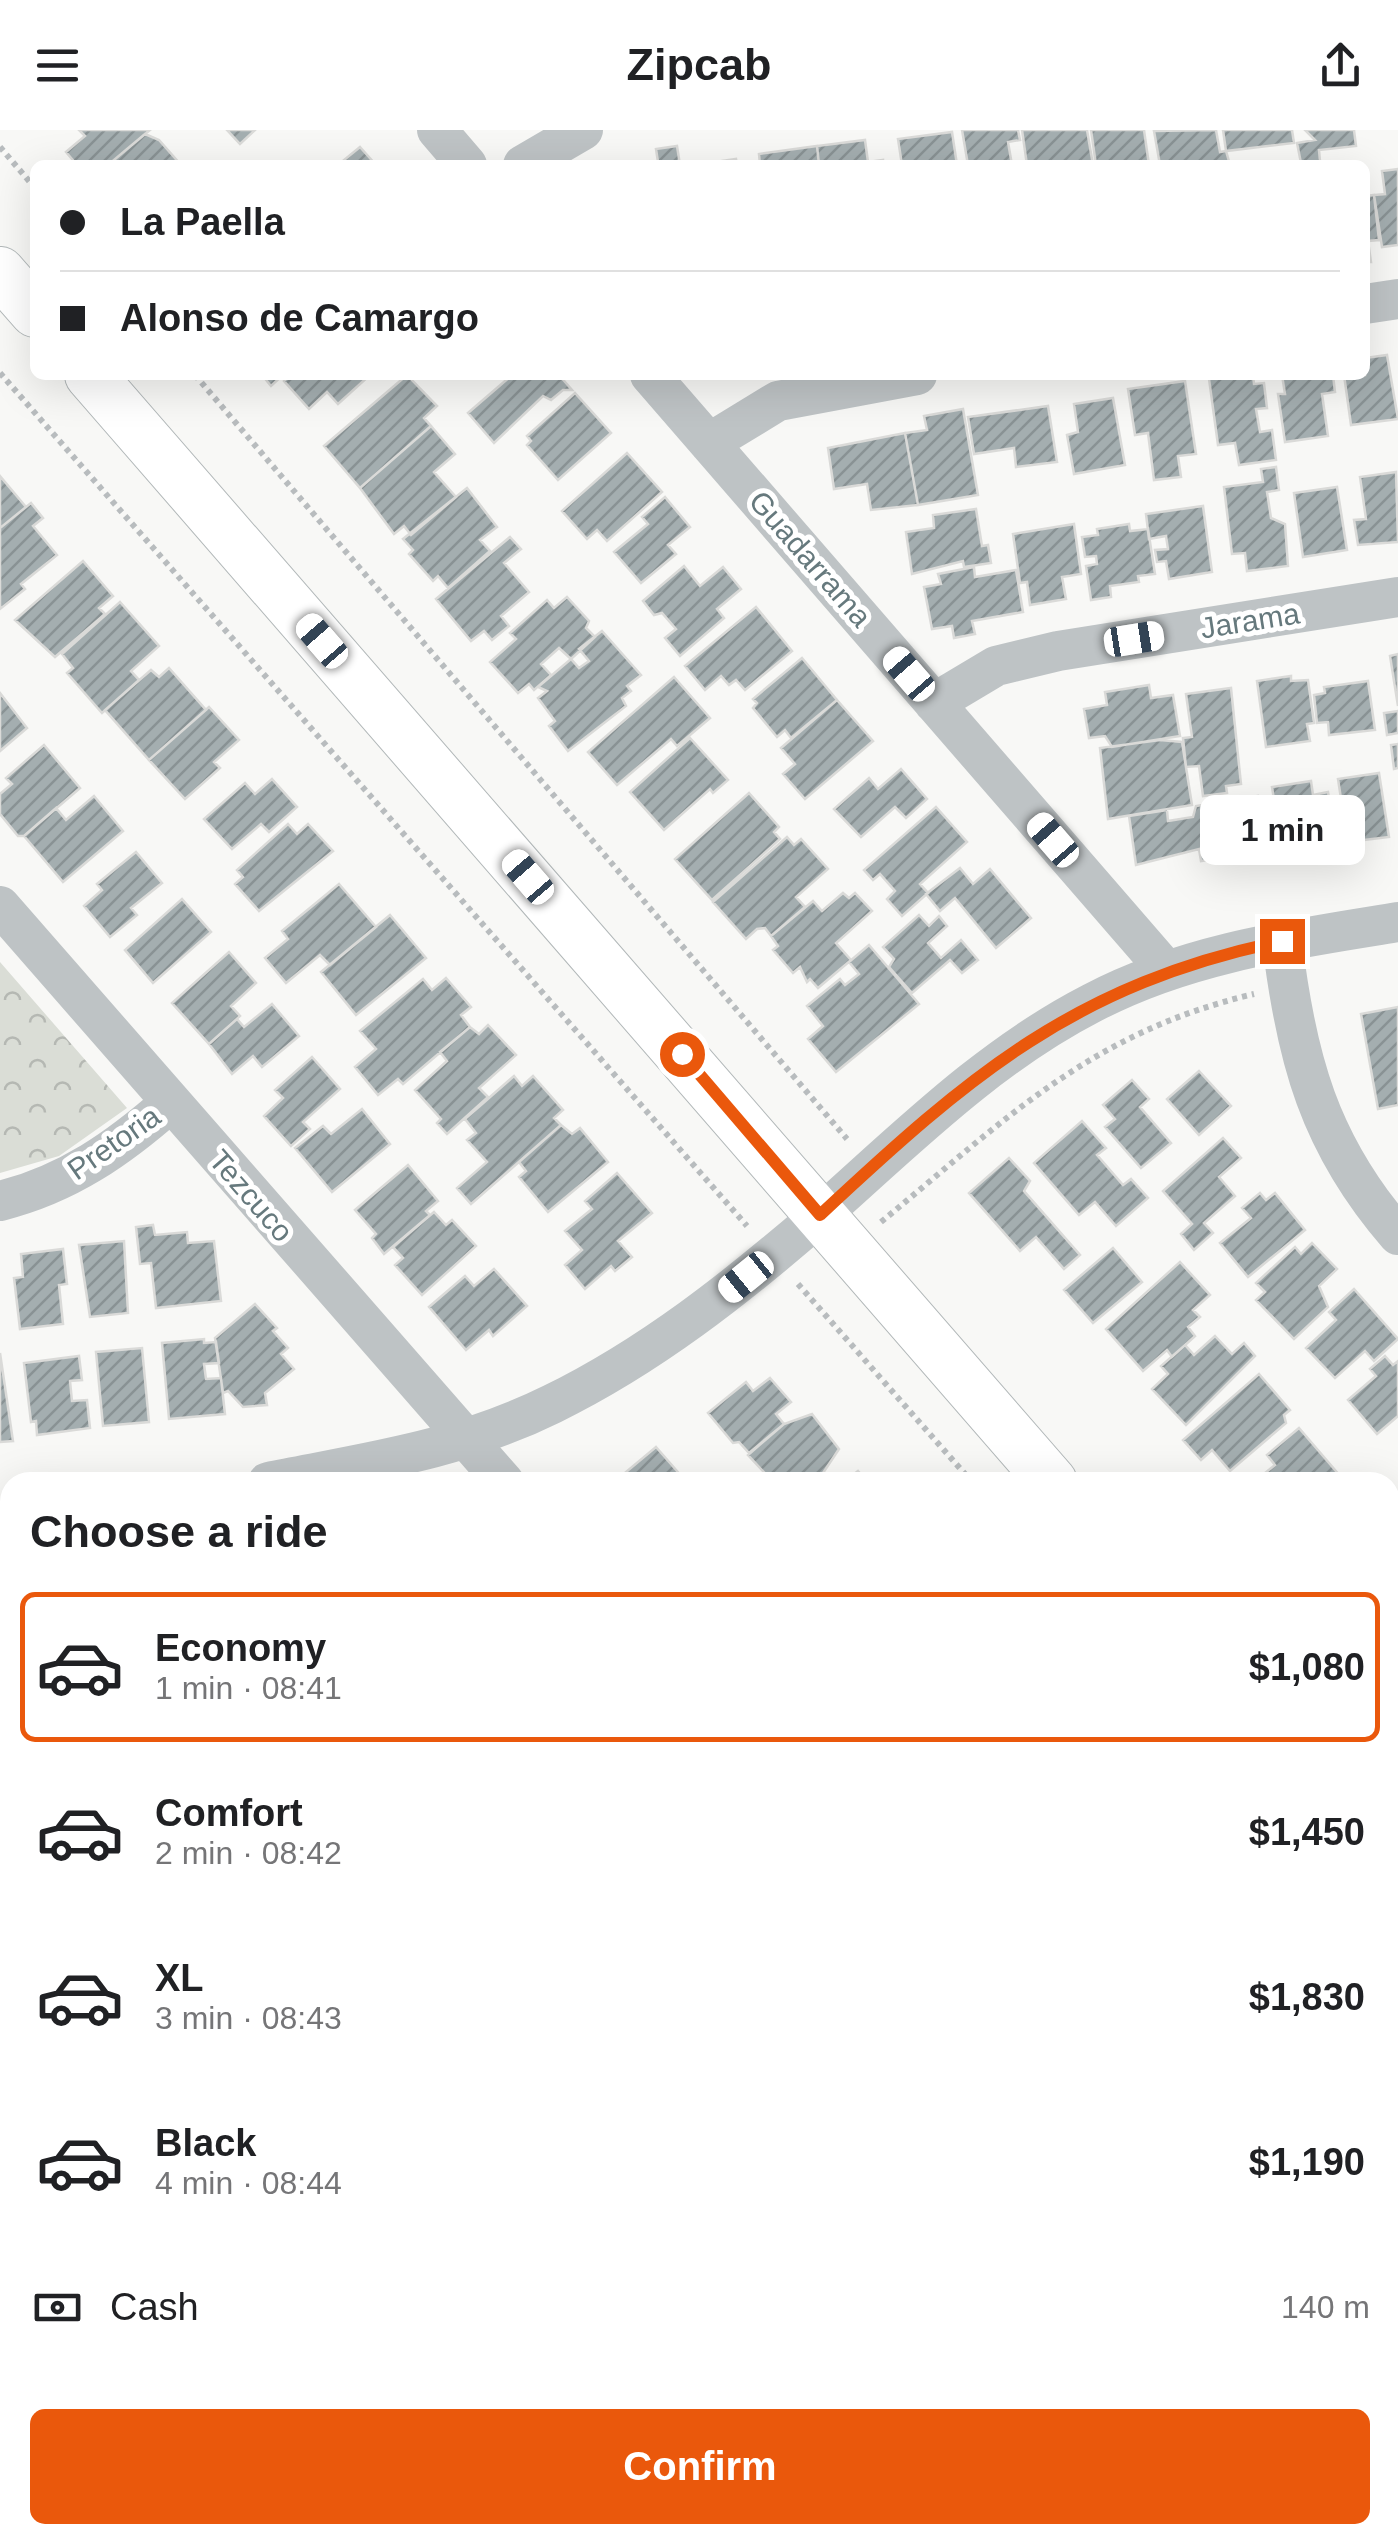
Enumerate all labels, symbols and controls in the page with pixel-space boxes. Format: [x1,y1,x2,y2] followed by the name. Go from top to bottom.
[30,38,85,93] icon: menu
[1313,38,1368,93] icon: share
[626,39,772,90] text: Zipcab
[120,201,285,243] text: La Paella
[120,297,479,339] text: Alonso de Camargo
[743,484,878,633] street label: Guadarrama
[1198,596,1302,645] street label: Jarama
[291,609,353,673] car
[1102,619,1166,659] car
[878,642,940,706] car
[1200,796,1364,866] callout: 1 min
[1022,808,1084,872] car
[1241,812,1324,848] text: 1 min
[497,845,559,909] car
[1260,919,1305,964] route end
[660,1032,705,1077] route start
[61,1099,166,1186] street label: Pretoria
[203,1143,300,1248] street label: Tezcuco
[713,1246,779,1308] car
[30,1506,328,1557] text: Choose a ride
[35,1622,125,1712] icon: car
[155,1627,326,1669] text: Economy
[1249,1646,1365,1688] text: $1,080
[155,1670,342,1706] text: 1 min · 08:41
[35,1787,125,1877] icon: car
[155,1792,303,1834] text: Comfort
[1249,1811,1365,1853] text: $1,450
[155,1835,342,1871] text: 2 min · 08:42
[35,1952,125,2042] icon: car
[155,1957,204,1999] text: XL
[1249,1976,1365,2018] text: $1,830
[155,2000,342,2036] text: 3 min · 08:43
[35,2117,125,2207] icon: car
[155,2122,256,2164] text: Black
[1249,2141,1365,2183] text: $1,190
[155,2165,342,2201] text: 4 min · 08:44
[30,2280,85,2335] icon: cash
[110,2286,199,2328] text: Cash
[1281,2289,1370,2325] text: 140 m
[30,2409,1370,2524] button: Confirm

